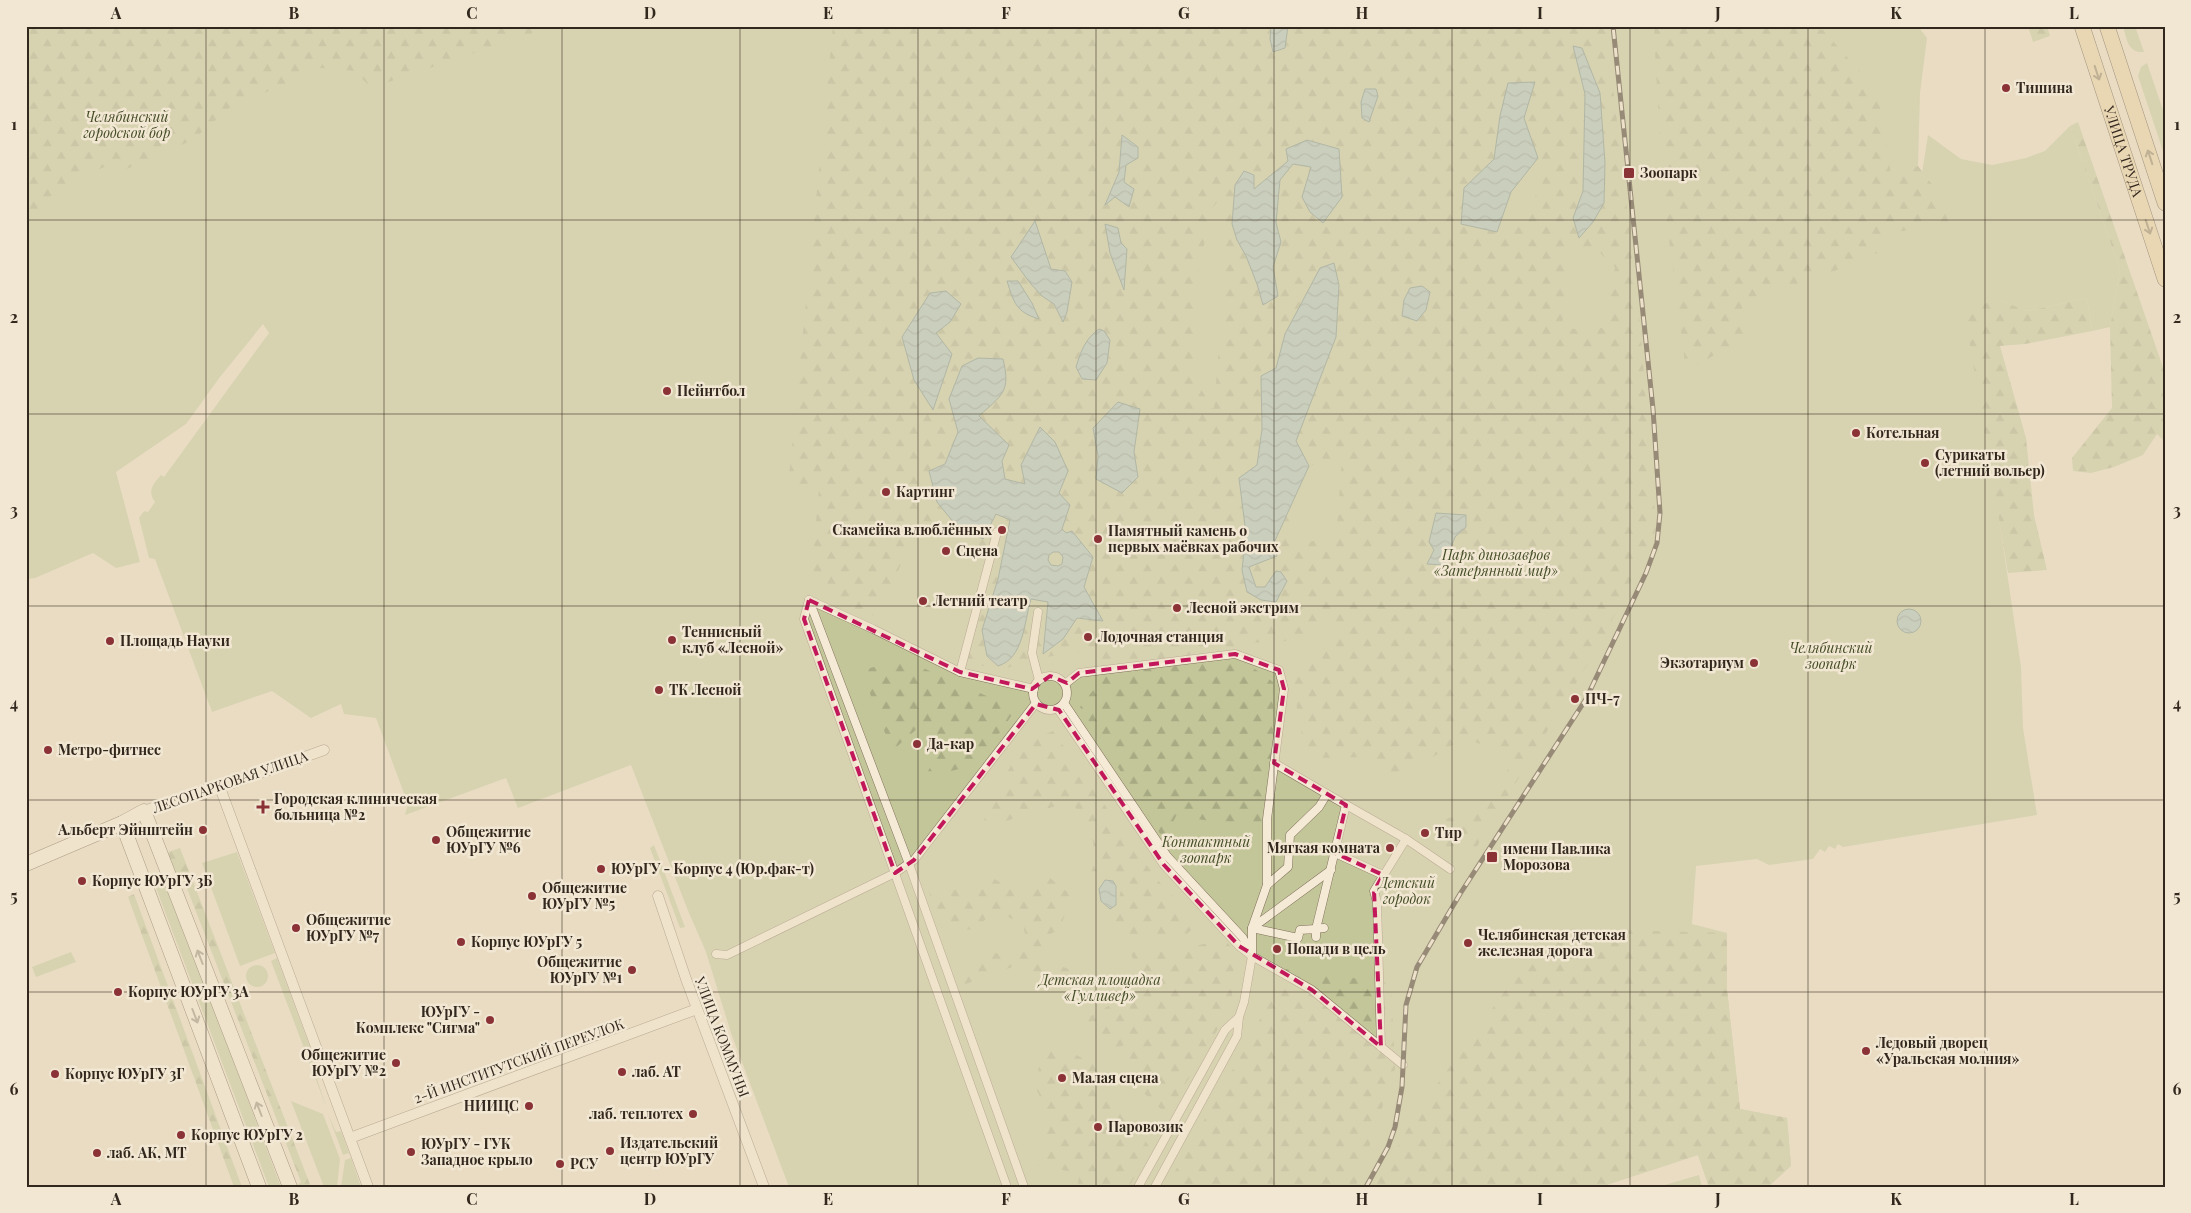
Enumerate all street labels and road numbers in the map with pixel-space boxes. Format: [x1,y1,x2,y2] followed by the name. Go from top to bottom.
[2100,102,2147,199] street label: УЛИЦА ТРУДА
[149,746,310,817] street label: ЛЕСОПАРКОВАЯ УЛИЦА
[690,973,754,1100] street label: УЛИЦА КОММУНЫ
[411,1013,627,1108] street label: 2-Й ИНСТИТУТСКИЙ ПЕРЕУЛОК

